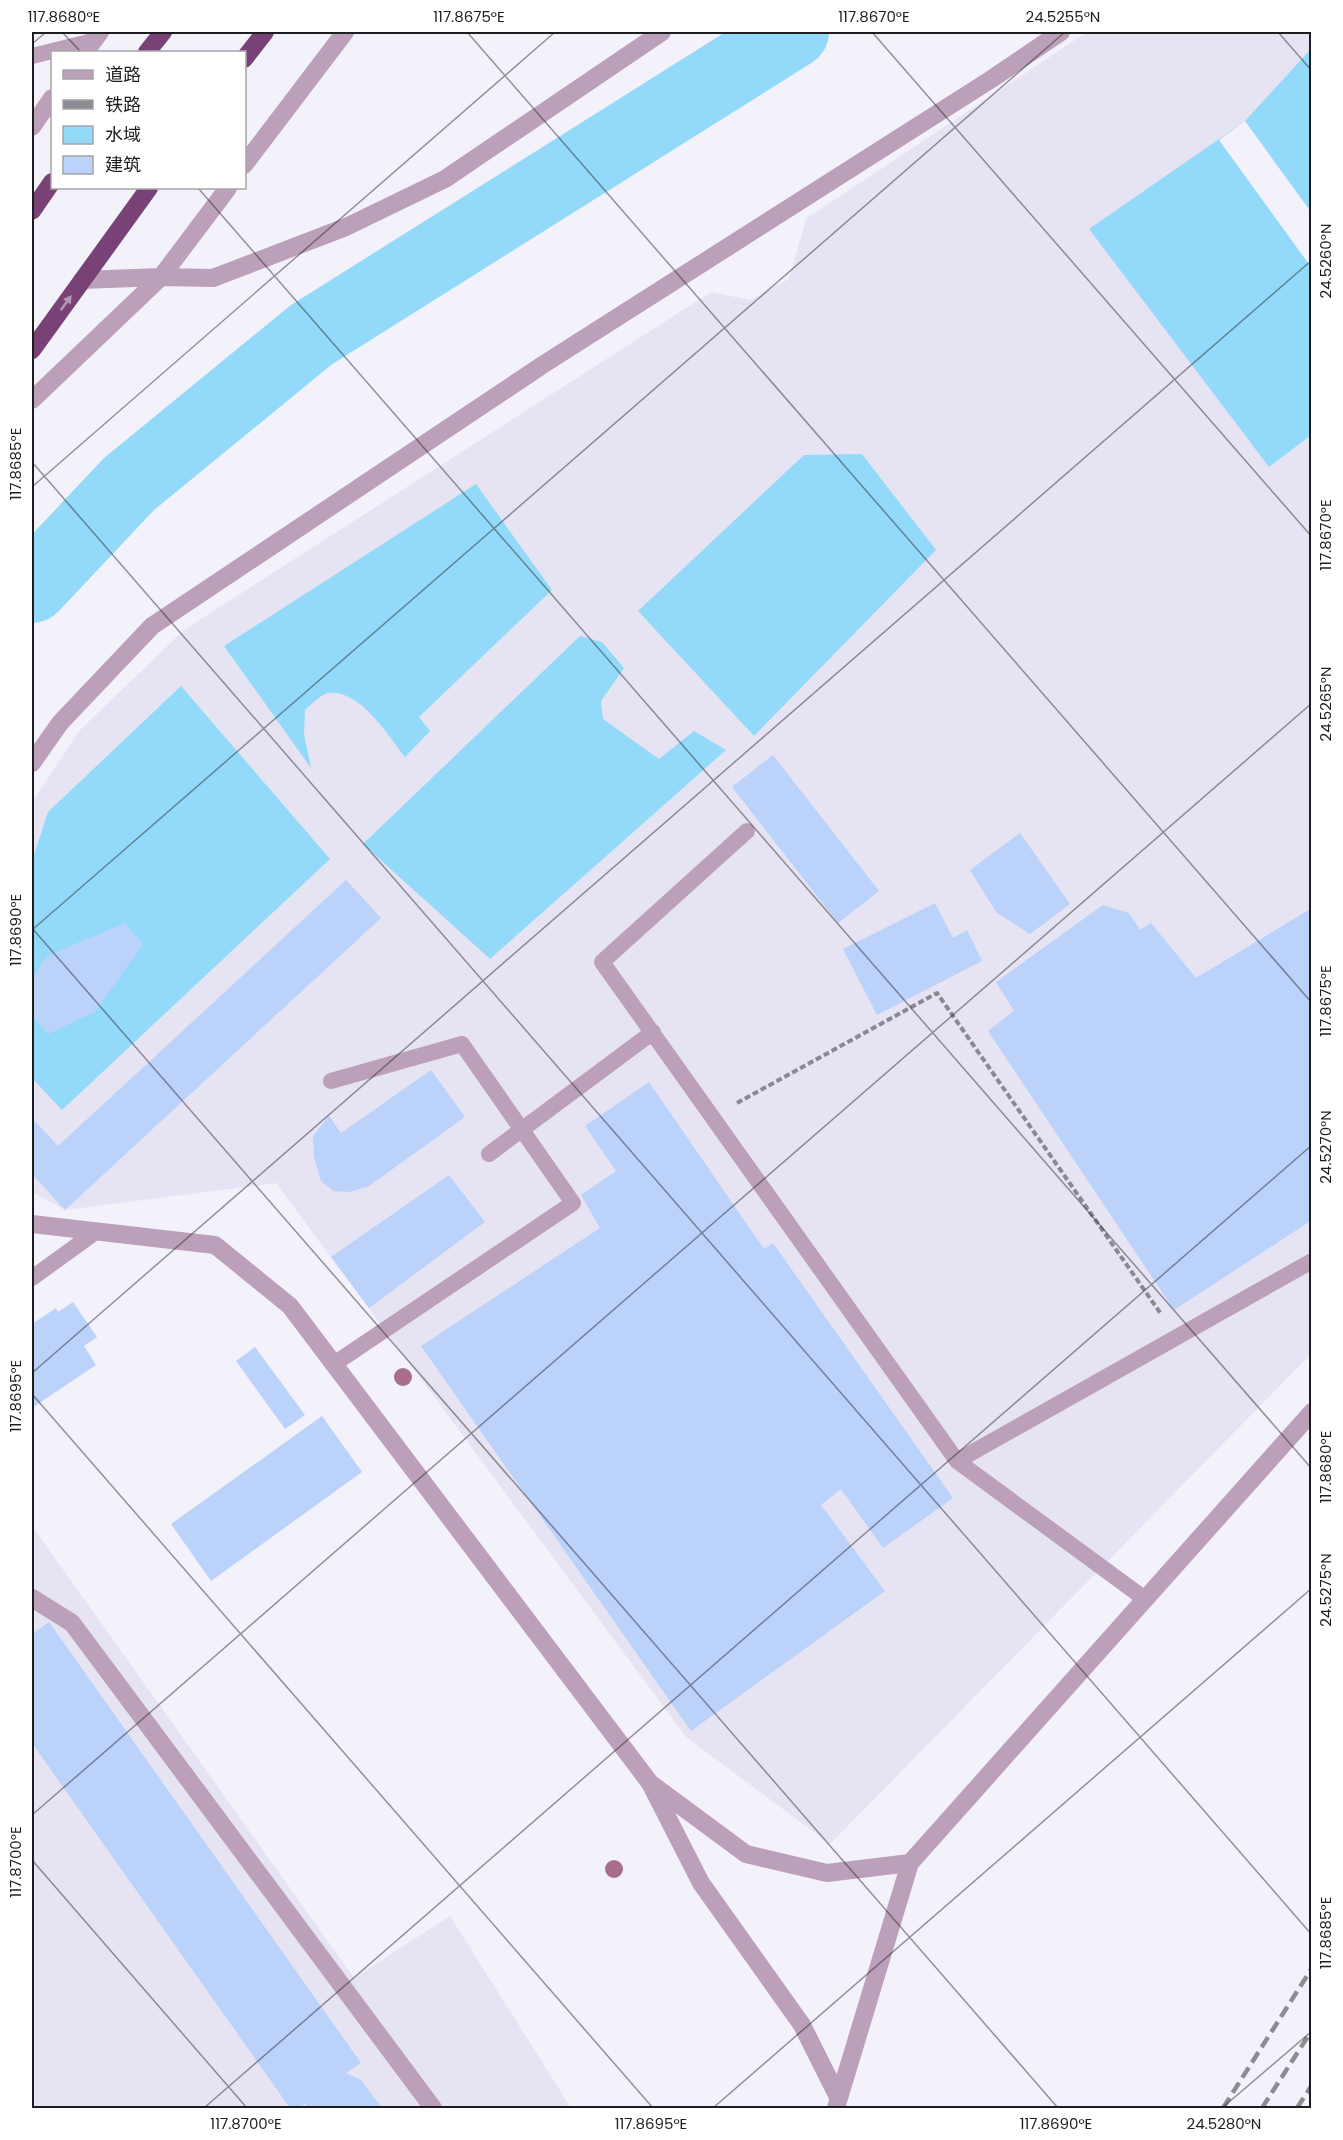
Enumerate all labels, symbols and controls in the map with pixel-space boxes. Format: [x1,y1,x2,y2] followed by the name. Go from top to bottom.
[28,6,100,27] text: 117.8680°E
[433,6,505,27] text: 117.8675°E
[838,6,910,27] text: 117.8670°E
[1026,6,1100,27] text: 24.5255°N
[51,51,246,189] legend
[105,62,141,87] text: 道路
[105,92,141,117] text: 铁路
[105,122,141,147] text: 水域
[105,152,141,177] text: 建筑
[1315,224,1336,298] text: 24.5260°N
[60,295,72,311] one-way arrow
[5,428,26,500] text: 117.8685°E
[1315,499,1336,571] text: 117.8670°E
[1315,667,1336,741] text: 24.5265°N
[5,894,26,966] text: 117.8690°E
[1315,965,1336,1037] text: 117.8675°E
[1315,1110,1336,1184] text: 24.5270°N
[5,1360,26,1432] text: 117.8695°E
[1315,1431,1336,1503] text: 117.8680°E
[1315,1553,1336,1627] text: 24.5275°N
[5,1826,26,1898] text: 117.8700°E
[1315,1897,1336,1969] text: 117.8685°E
[210,2113,282,2134] text: 117.8700°E
[615,2113,687,2134] text: 117.8695°E
[1020,2113,1092,2134] text: 117.8690°E
[1187,2113,1261,2134] text: 24.5280°N

